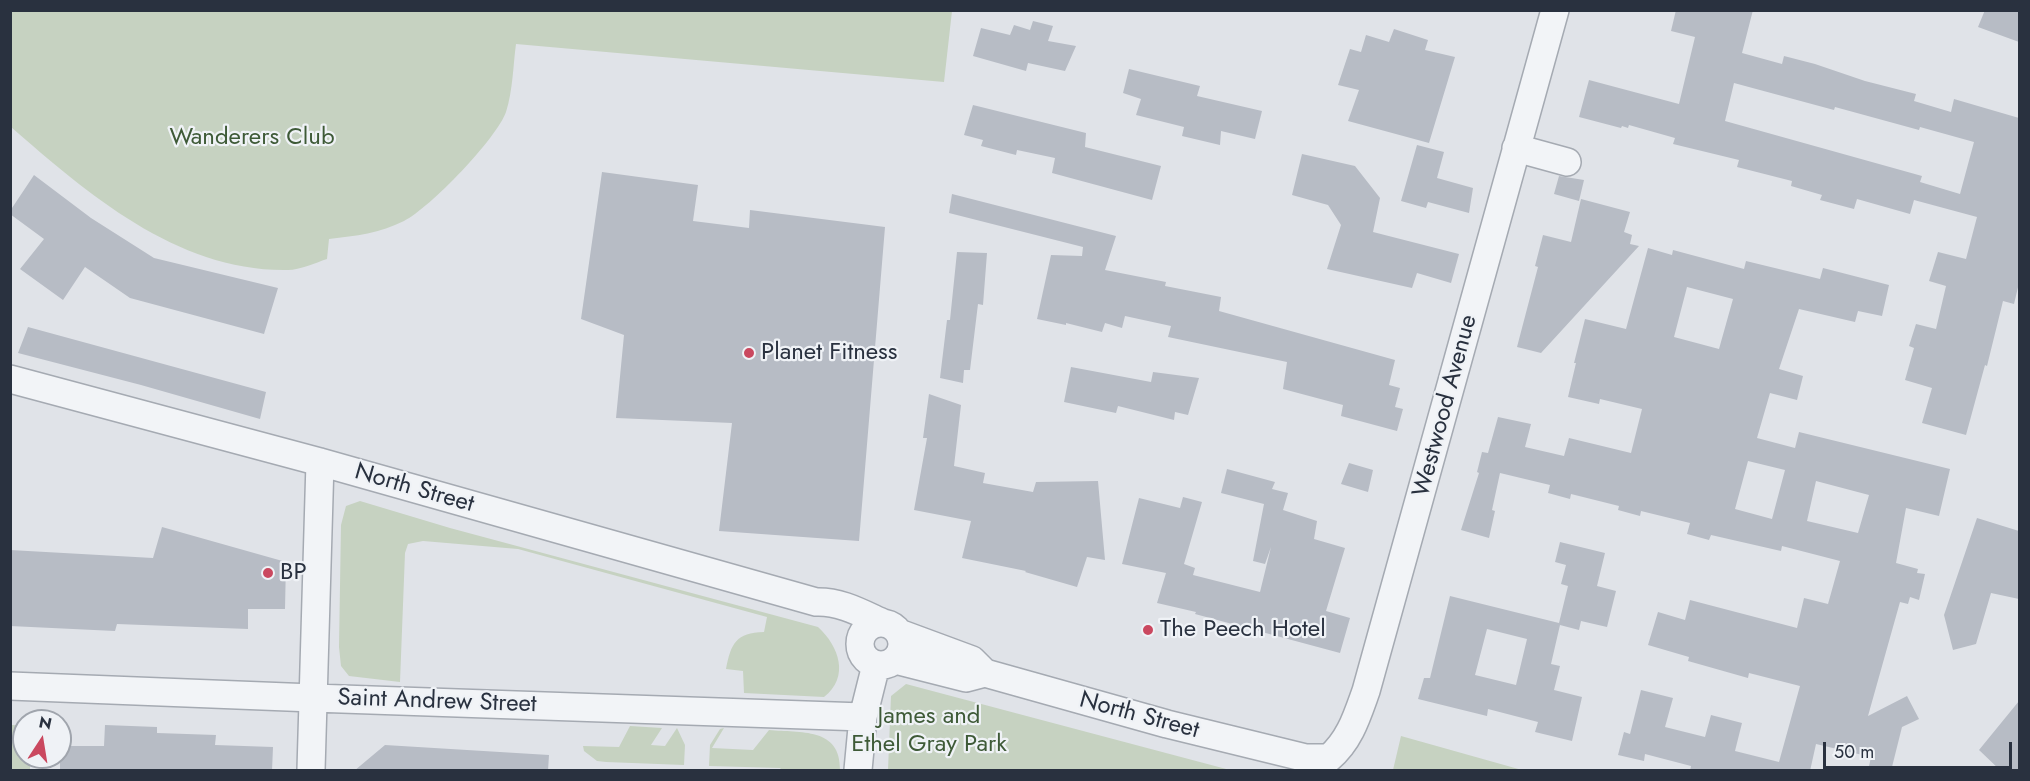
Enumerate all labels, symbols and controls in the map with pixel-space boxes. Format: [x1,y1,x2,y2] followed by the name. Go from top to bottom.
[169,124,335,152] park label: Wanderers Club
[1408,312,1484,500] street label: Westwood Avenue
[761,339,897,367] place label: Planet Fitness
[742,346,756,360] marker: Planet Fitness
[351,458,477,520] street label: North Street
[280,559,307,587] place label: BP
[261,566,275,580] marker: BP
[1160,616,1326,644] place label: The Peech Hotel
[1141,623,1155,637] marker: The Peech Hotel
[337,684,537,720] street label: Saint Andrew Street
[1076,686,1202,746] street label: North Street
[851,703,1007,759] park label: James and Ethel Gray Park
[12,709,72,769] north arrow
[37,710,54,735] text: N
[1826,730,2015,768] scale bar
[1834,739,1874,765] text: 50 m

